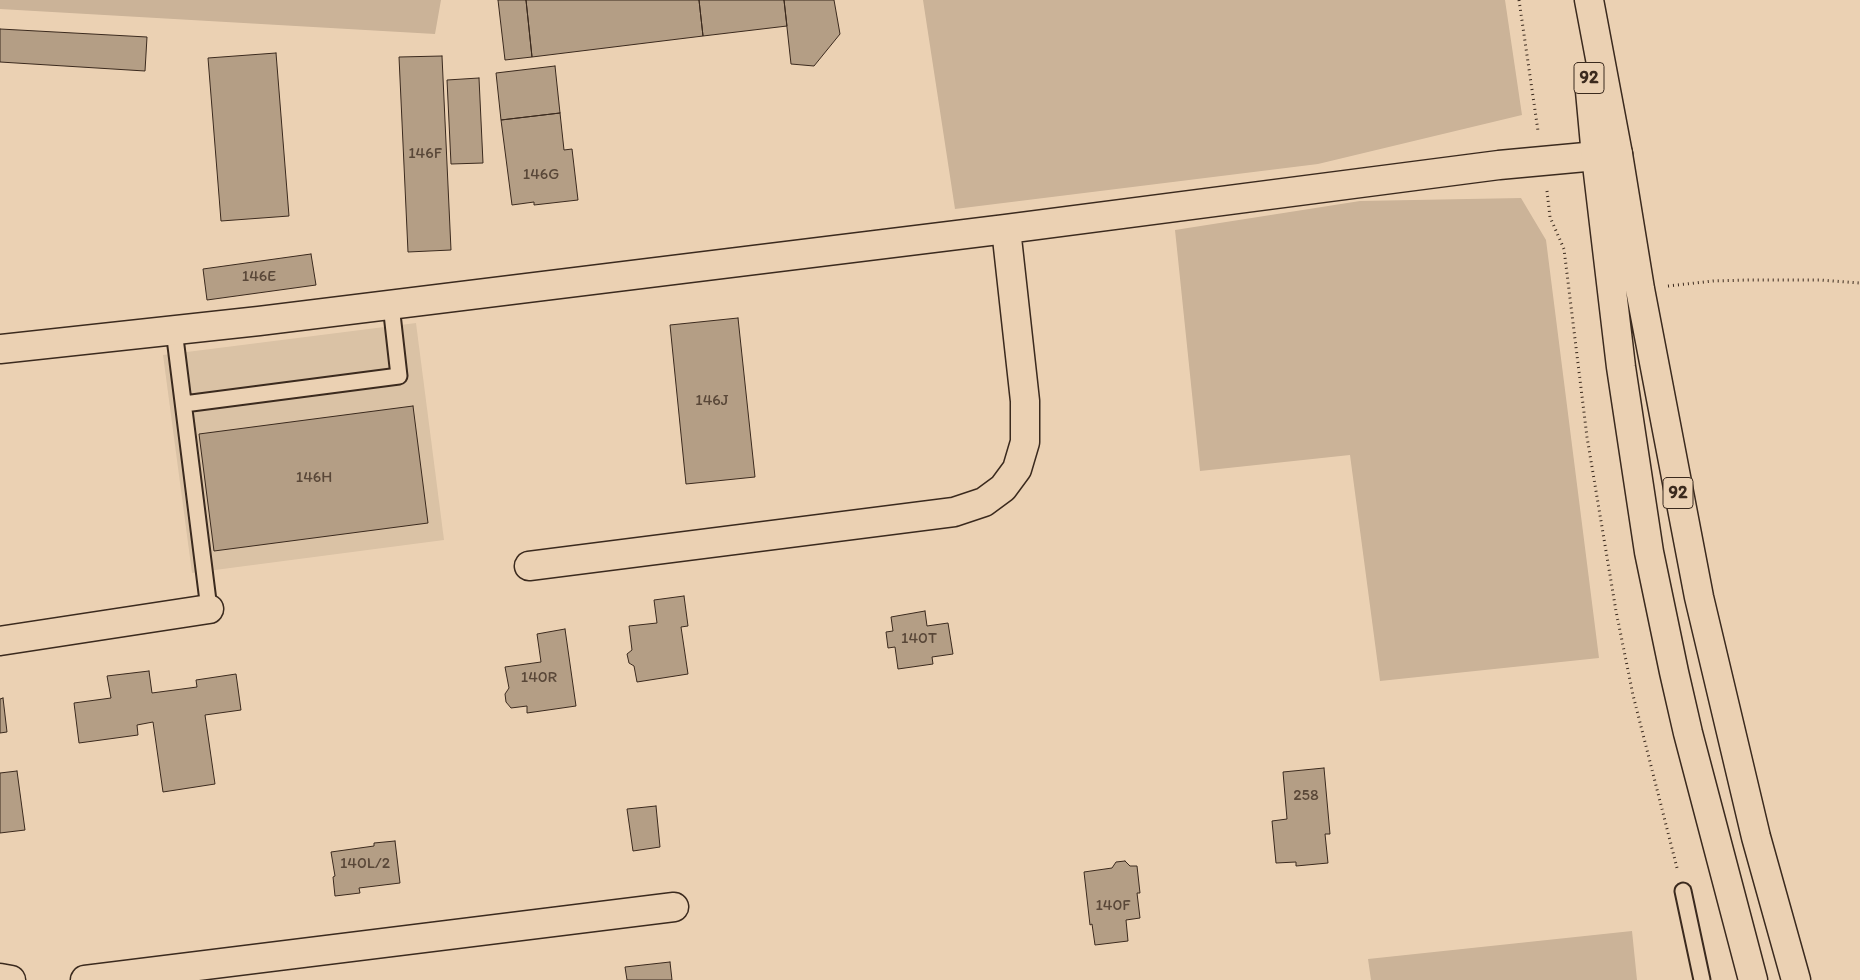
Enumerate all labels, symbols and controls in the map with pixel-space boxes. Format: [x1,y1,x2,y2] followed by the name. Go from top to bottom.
[1574,62,1604,94] road number: 92
[408,144,442,164] house number: 146F
[523,165,559,185] house number: 146G
[242,267,276,287] house number: 146E
[695,391,729,411] house number: 146J
[296,468,332,488] house number: 146H
[1663,478,1693,508] road number: 92
[901,629,937,649] house number: 140T
[521,668,557,688] house number: 140R
[1293,786,1319,806] house number: 258
[340,854,390,874] house number: 140L/2
[1095,896,1131,916] house number: 140F

